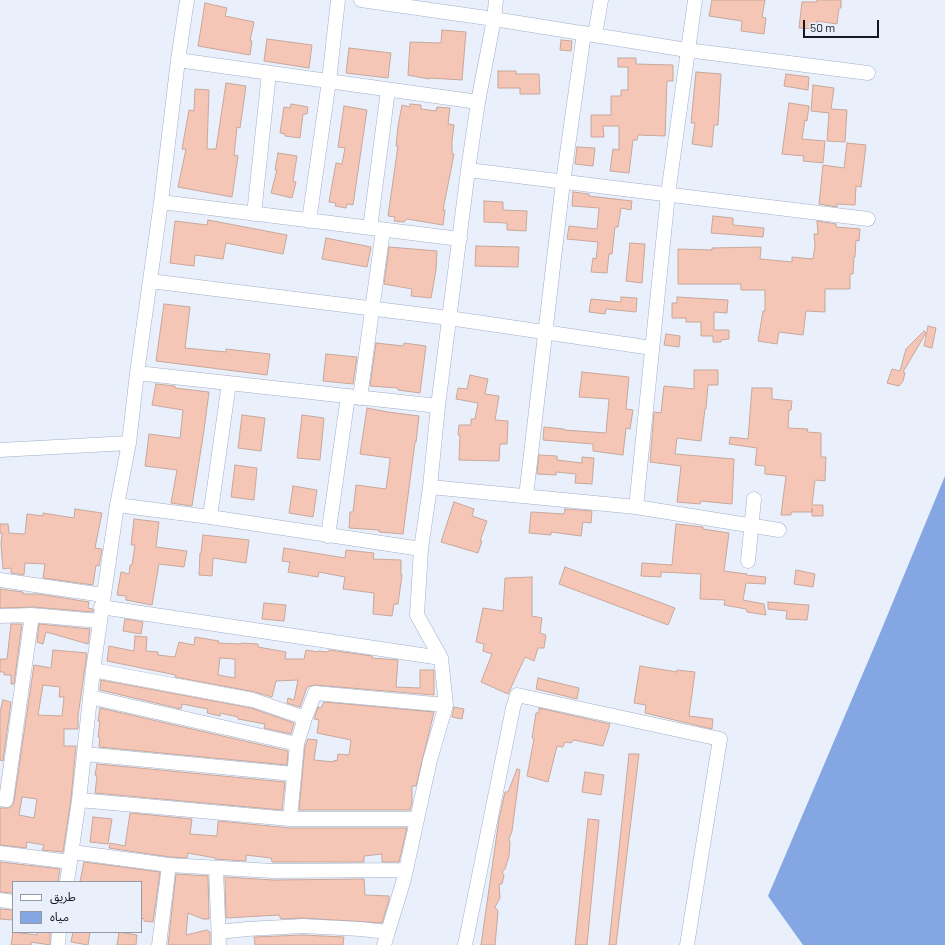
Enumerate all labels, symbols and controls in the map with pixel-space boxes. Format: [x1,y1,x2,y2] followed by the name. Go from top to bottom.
[805,12,881,38] scale bar
[810,20,835,34] text: 50 m
[12,881,142,933] legend
[50,889,76,903] text: طريق
[50,909,69,923] text: مياه

